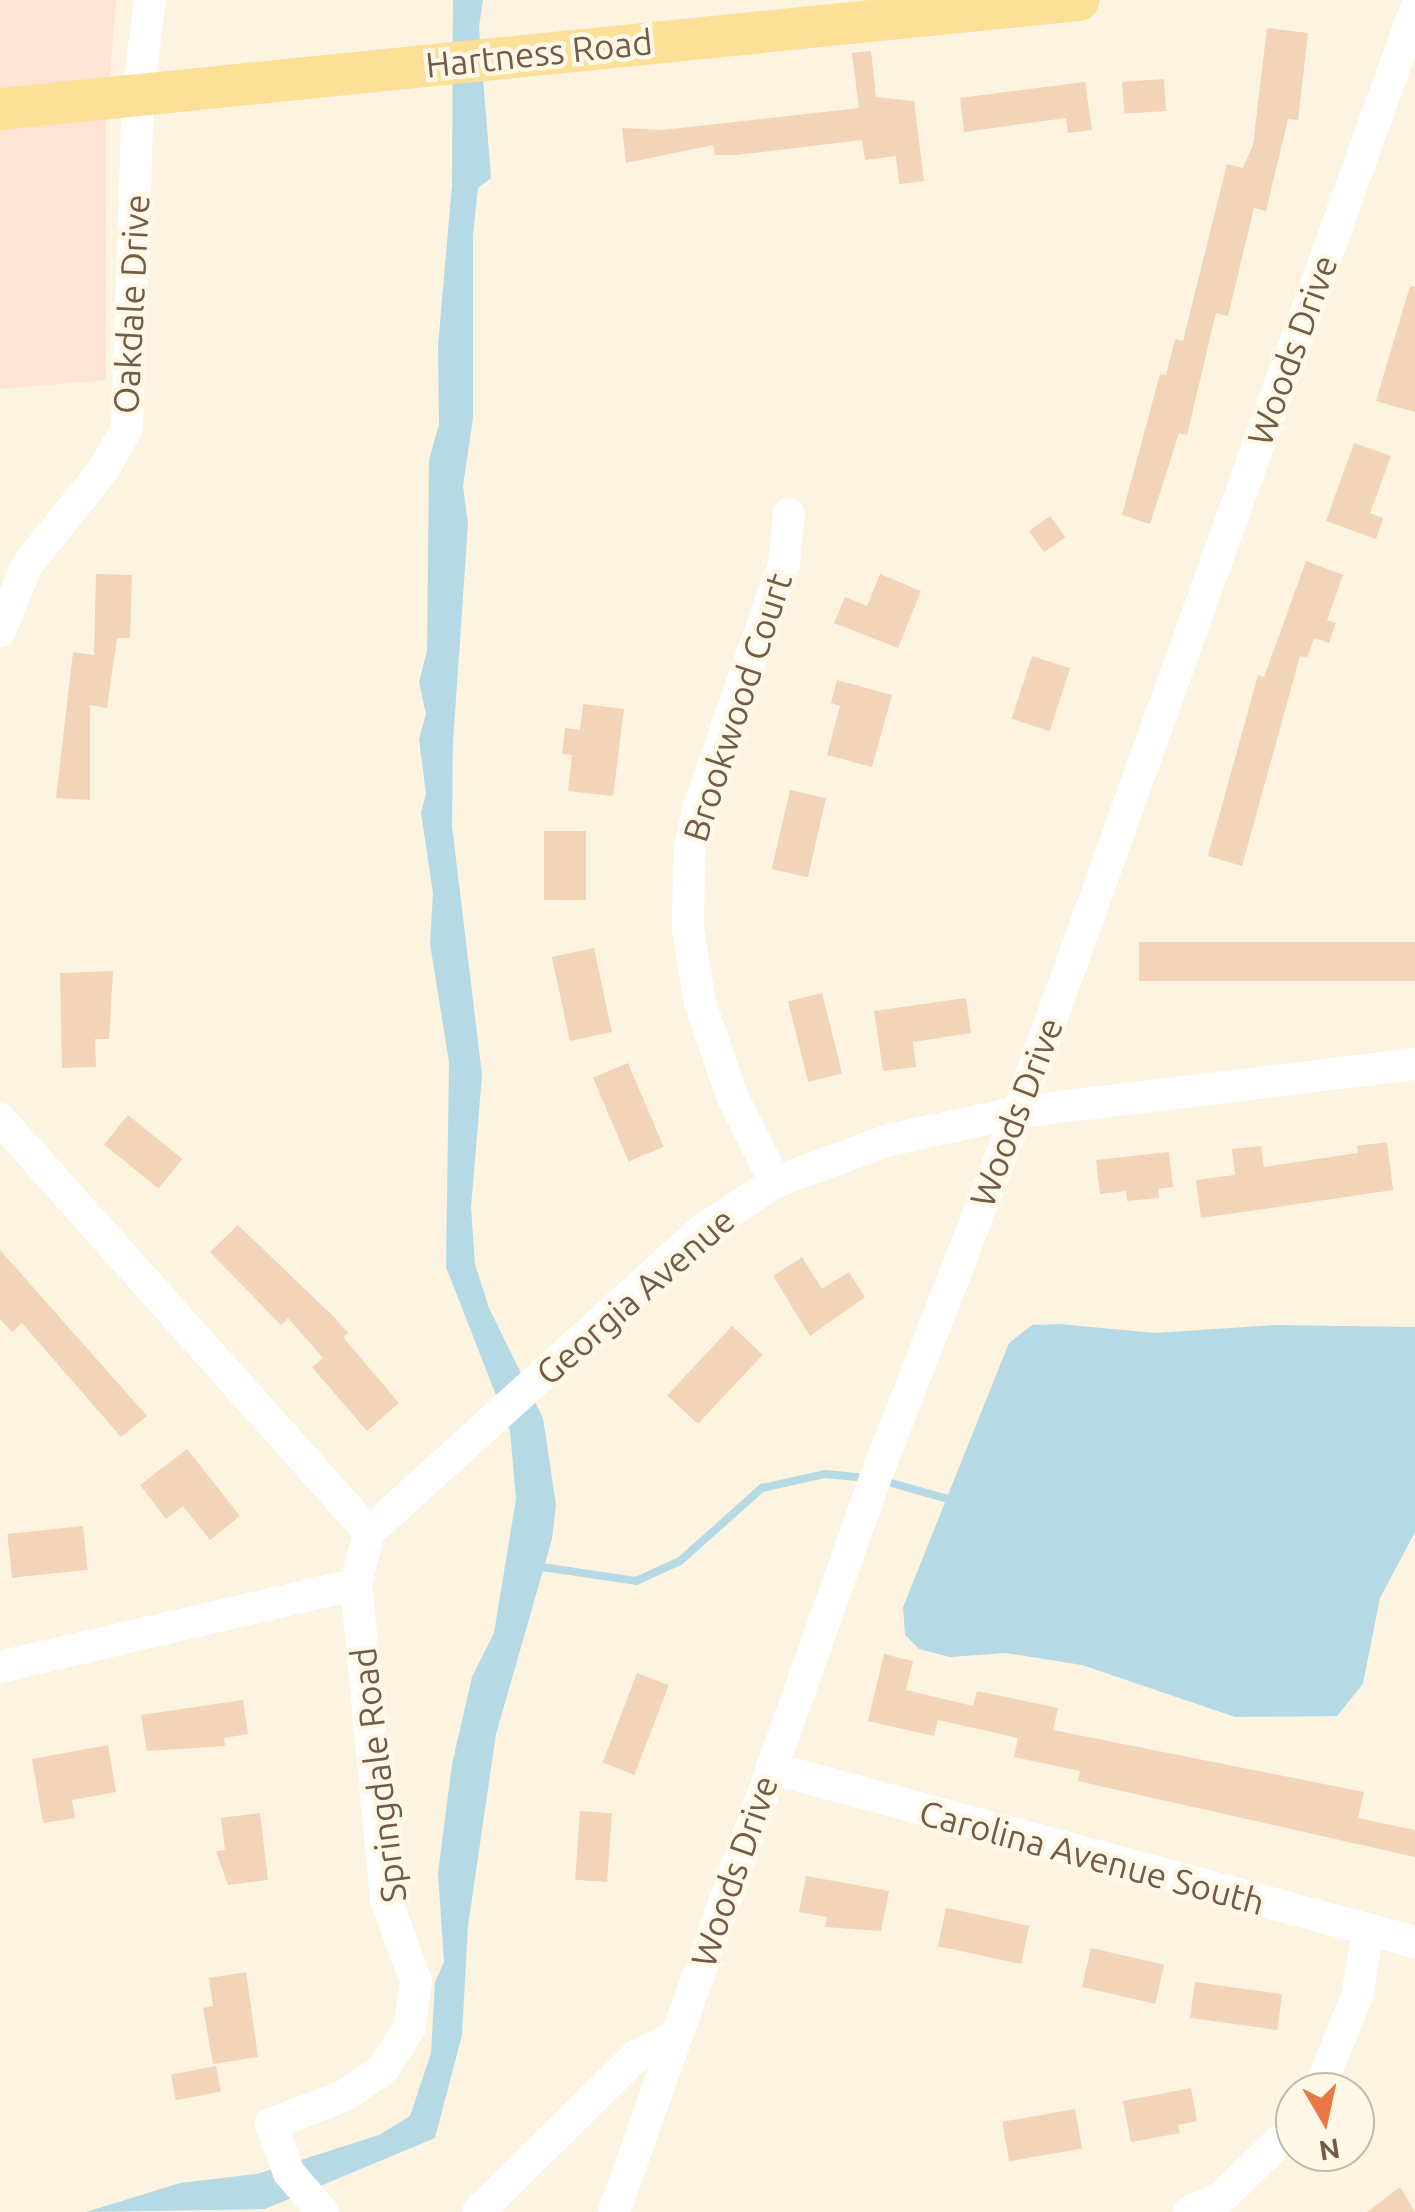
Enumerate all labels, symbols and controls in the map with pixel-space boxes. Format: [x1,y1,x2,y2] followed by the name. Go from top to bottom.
[424,20,654,86] street label: Hartness Road
[104,193,158,415] street label: Oakdale Drive
[1238,249,1346,451] street label: Woods Drive
[674,568,800,846] street label: Brookwood Court
[961,1011,1071,1213] street label: Woods Drive
[527,1199,743,1393] street label: Georgia Avenue
[342,1645,414,1905] street label: Springdale Road
[682,1770,786,1972] street label: Woods Drive
[915,1791,1269,1923] street label: Carolina Avenue South
[1275,2072,1375,2172] north arrow
[1317,2133,1342,2167] text: N

